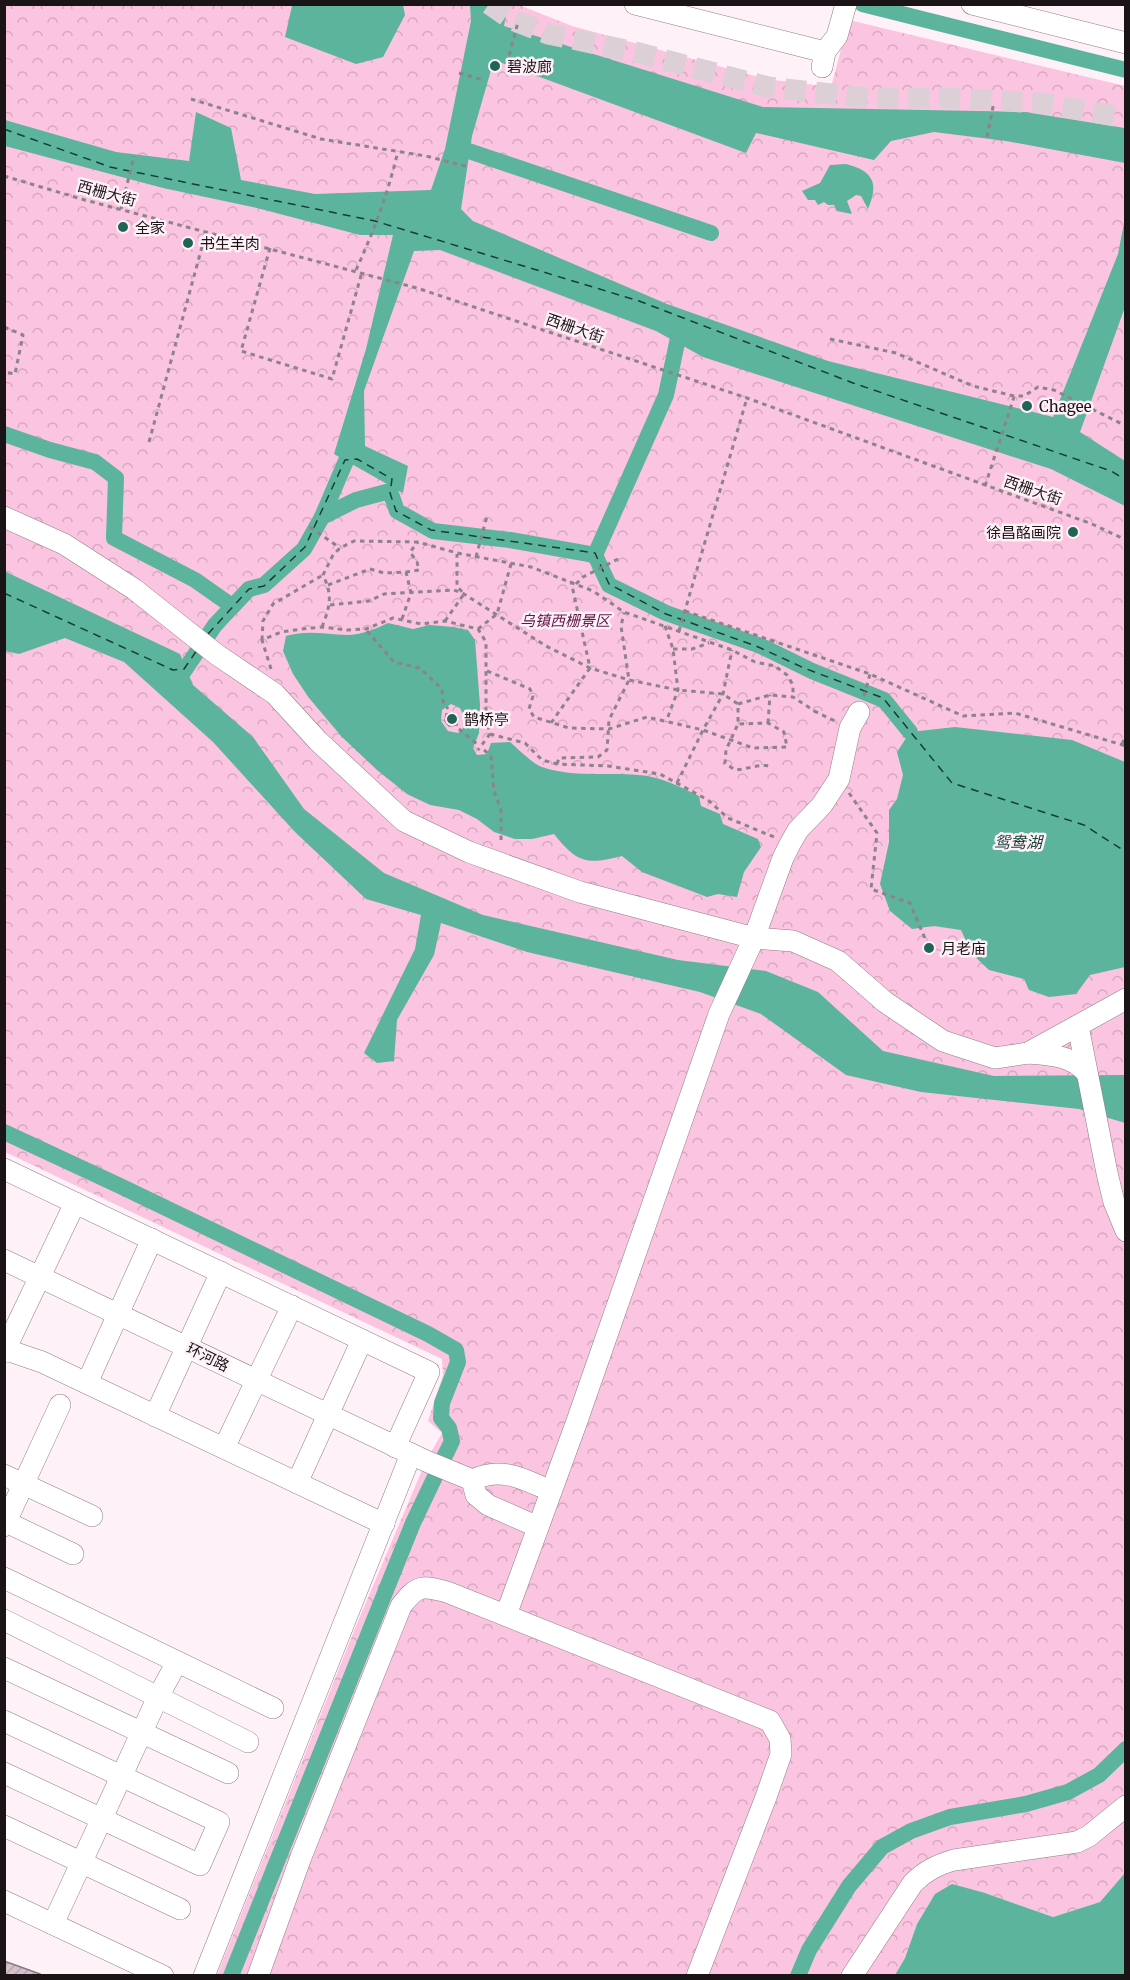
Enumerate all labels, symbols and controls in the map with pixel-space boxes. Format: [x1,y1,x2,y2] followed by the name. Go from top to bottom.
[507,57,552,76] place label: 碧波廊
[488,59,502,73] marker: 碧波廊
[76,176,138,210] street label: 西栅大街
[135,218,165,237] place label: 全家
[116,220,130,234] marker: 全家
[200,234,260,253] place label: 书生羊肉
[181,236,195,250] marker: 书生羊肉
[544,309,606,347] street label: 西栅大街
[1039,397,1092,416] place label: Chagee
[1020,399,1034,413] marker: Chagee
[1002,471,1064,509] street label: 西栅大街
[986,523,1061,542] place label: 徐昌酩画院
[1066,525,1080,539] marker: 徐昌酩画院
[520,611,612,630] park label: 乌镇西栅景区
[464,710,509,729] place label: 鹊桥亭
[445,712,459,726] marker: 鹊桥亭
[994,832,1045,852] water label: 鸳鸯湖
[941,939,986,958] place label: 月老庙
[922,941,936,955] marker: 月老庙
[184,1339,232,1375] street label: 环河路

